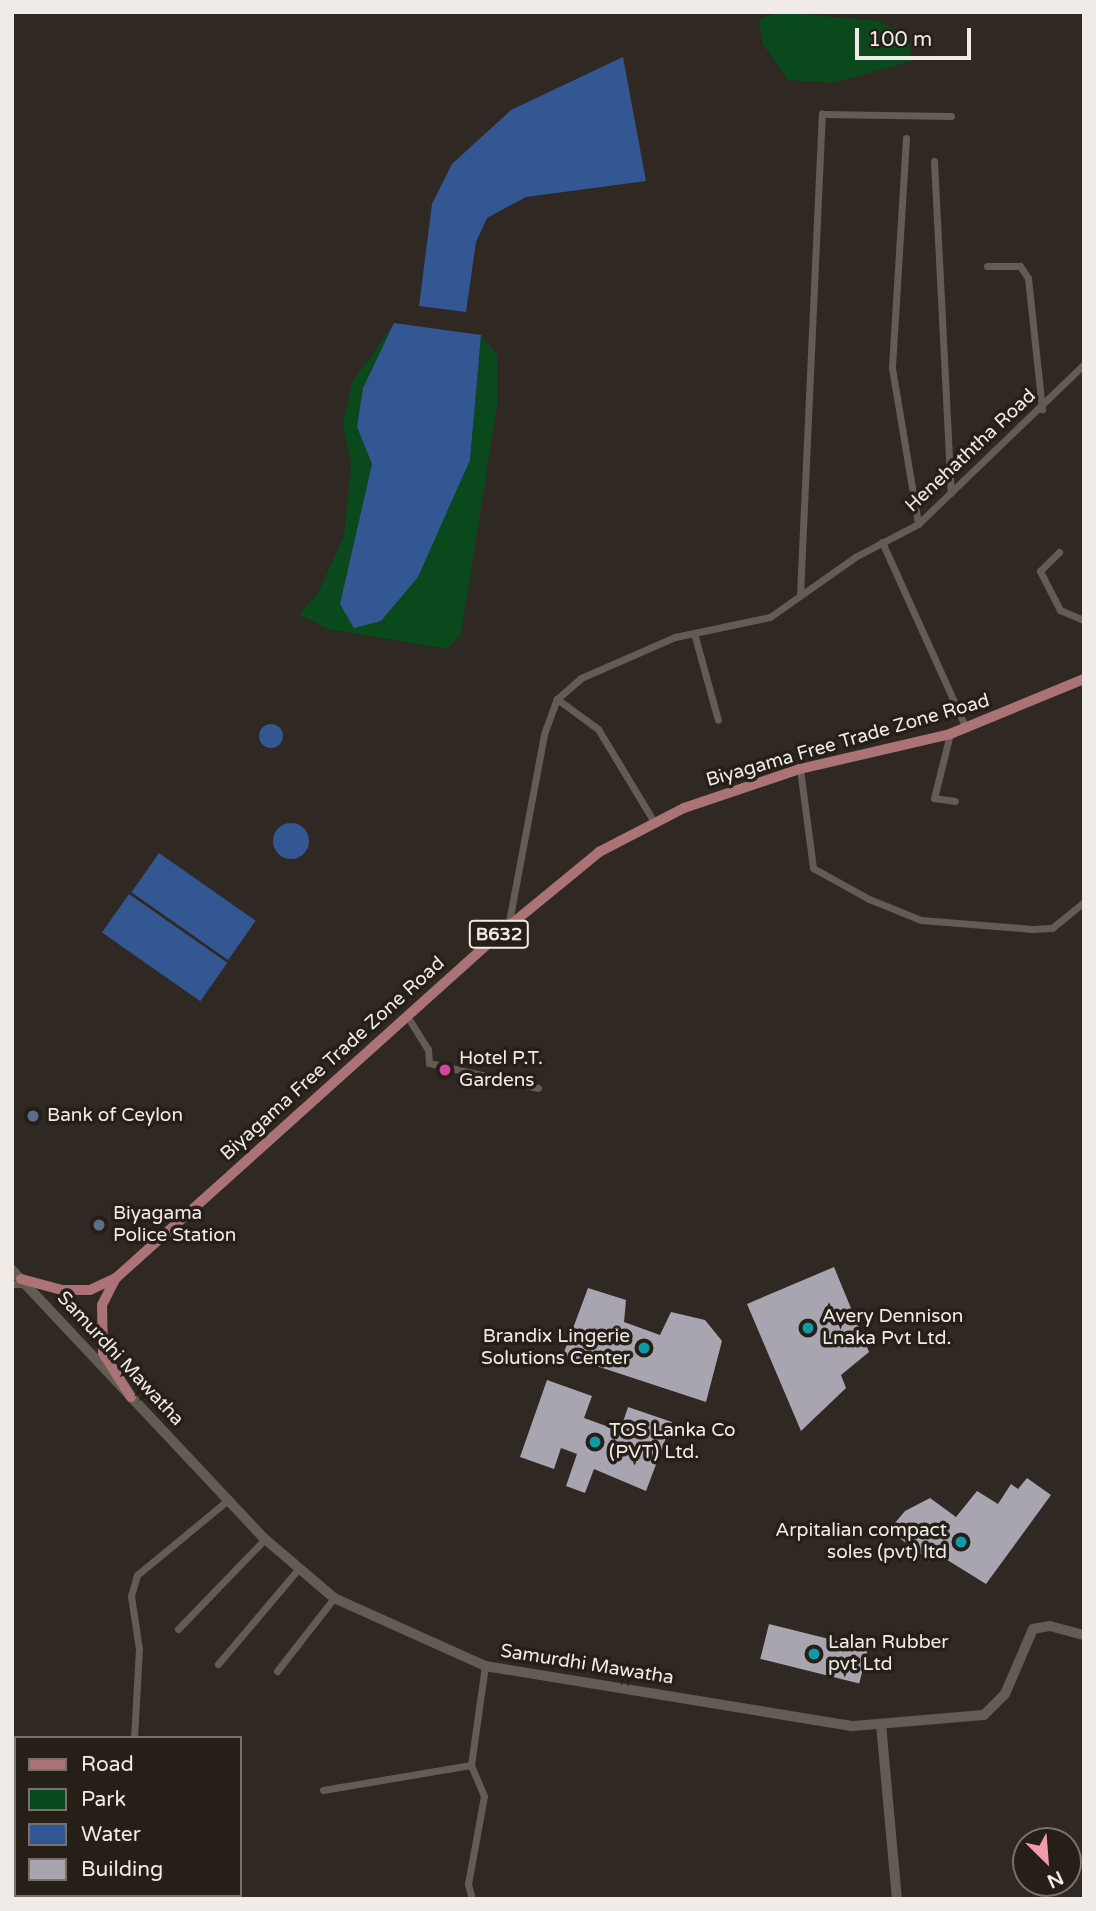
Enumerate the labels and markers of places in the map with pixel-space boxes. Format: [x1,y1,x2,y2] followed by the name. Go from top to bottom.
[459,1048,543,1092] place label: Hotel P.T. Gardens
[437,1062,453,1078] marker: Hotel P.T. Gardens
[47,1105,183,1127] place label: Bank of Ceylon
[25,1108,41,1124] marker: Bank of Ceylon
[113,1203,236,1247] place label: Biyagama Police Station
[91,1217,107,1233] marker: Biyagama Police Station
[822,1306,963,1350] place label: Avery Dennison Lnaka Pvt Ltd.
[800,1320,816,1336] marker: Avery Dennison Lnaka Pvt Ltd.
[481,1326,630,1370] place label: Brandix Lingerie Solutions Center
[636,1340,652,1356] marker: Brandix Lingerie Solutions Center
[609,1420,736,1464] place label: TOS Lanka Co (PVT) Ltd.
[587,1434,603,1450] marker: TOS Lanka Co (PVT) Ltd.
[775,1520,947,1564] place label: Arpitalian compact soles (pvt) ltd
[953,1534,969,1550] marker: Arpitalian compact soles (pvt) ltd
[828,1632,949,1676] place label: Lalan Rubber pvt Ltd
[806,1646,822,1662] marker: Lalan Rubber pvt Ltd

